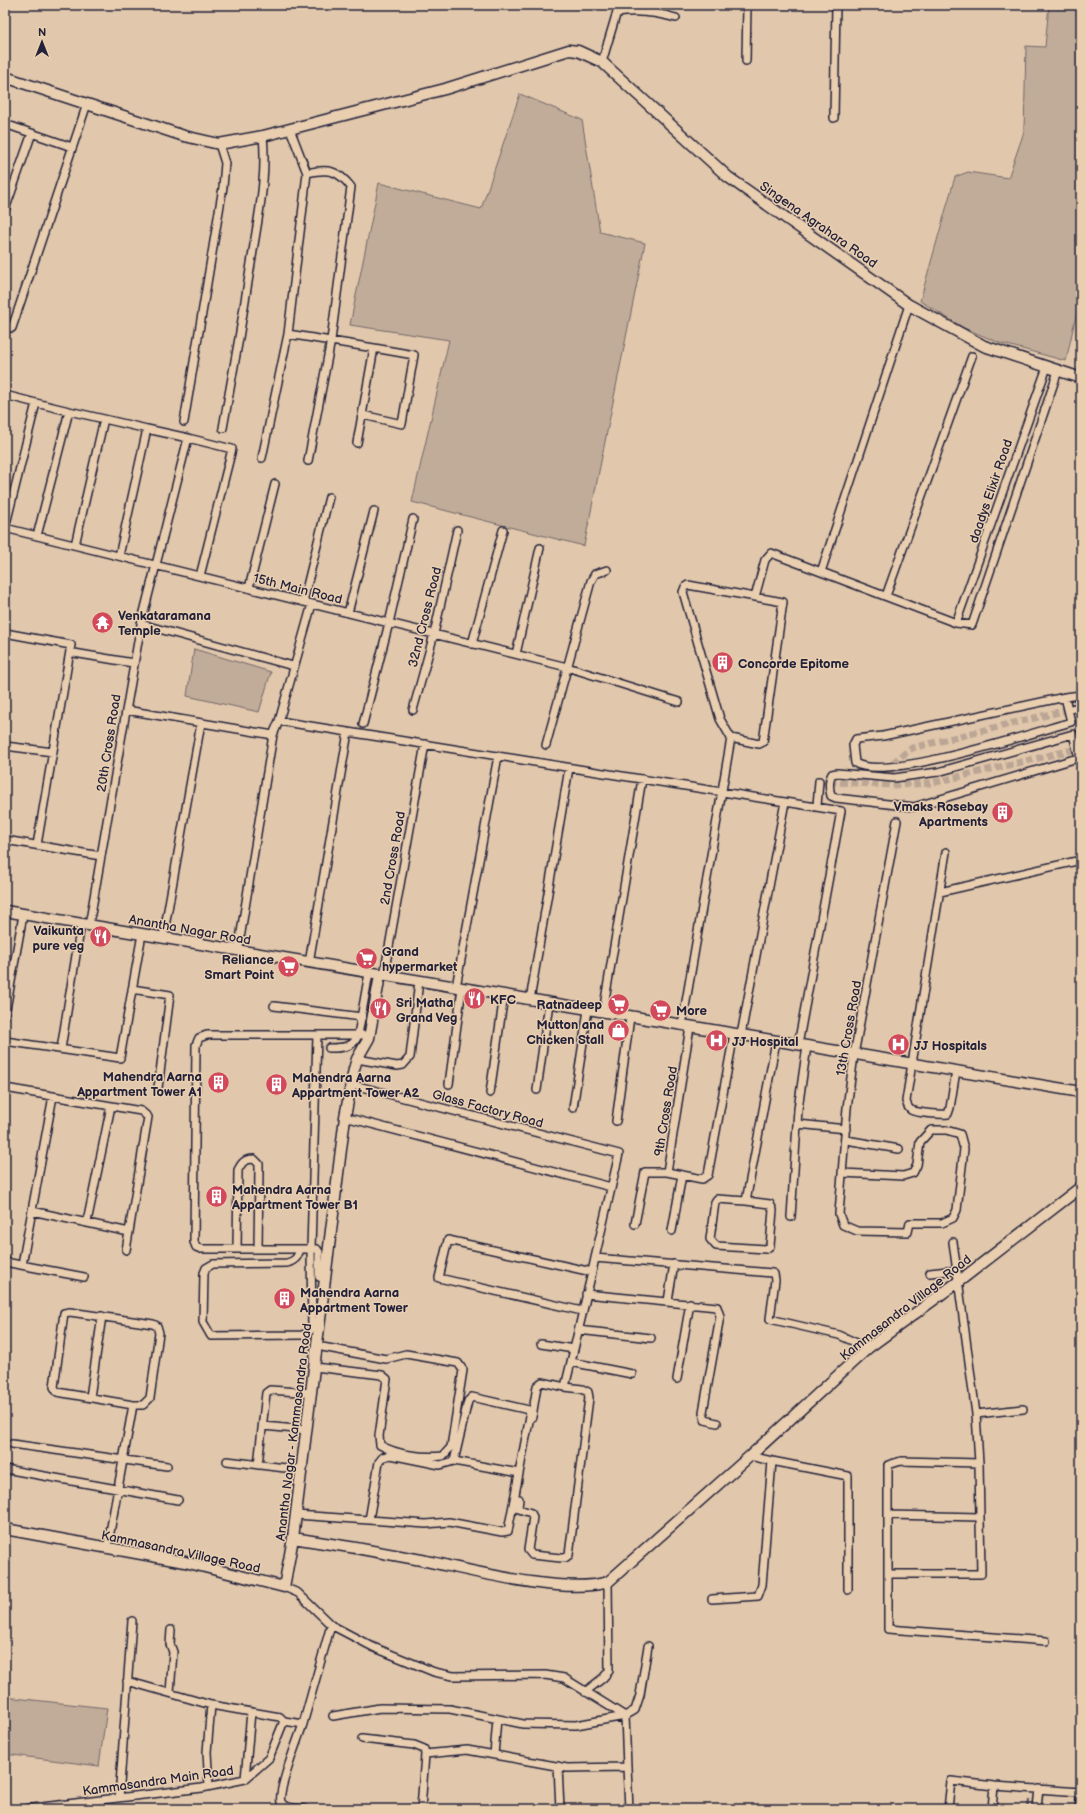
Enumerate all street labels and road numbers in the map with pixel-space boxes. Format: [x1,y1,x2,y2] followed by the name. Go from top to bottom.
[757,178,880,272] street label: Singena Agrahara Road
[966,437,1016,545] street label: daadys Elixir Road
[405,565,445,669] street label: 32nd Cross Road
[252,570,344,608] street label: 15th Main Road
[93,693,125,793] street label: 20th Cross Road
[377,810,409,906] street label: 2nd Cross Road
[128,911,252,949] street label: Anantha Nagar Road
[833,979,865,1077] street label: 13th Cross Road
[651,1065,681,1157] street label: 9th Cross Road
[430,1086,545,1131] street label: Glass Factory Road
[837,1252,974,1364] street label: Kammasandra Village Road
[273,1322,315,1542] street label: Anantha Nagar - Kammasandra Road
[100,1527,262,1577] street label: Kammasandra Village Road
[82,1762,235,1800] street label: Kammasandra Main Road

